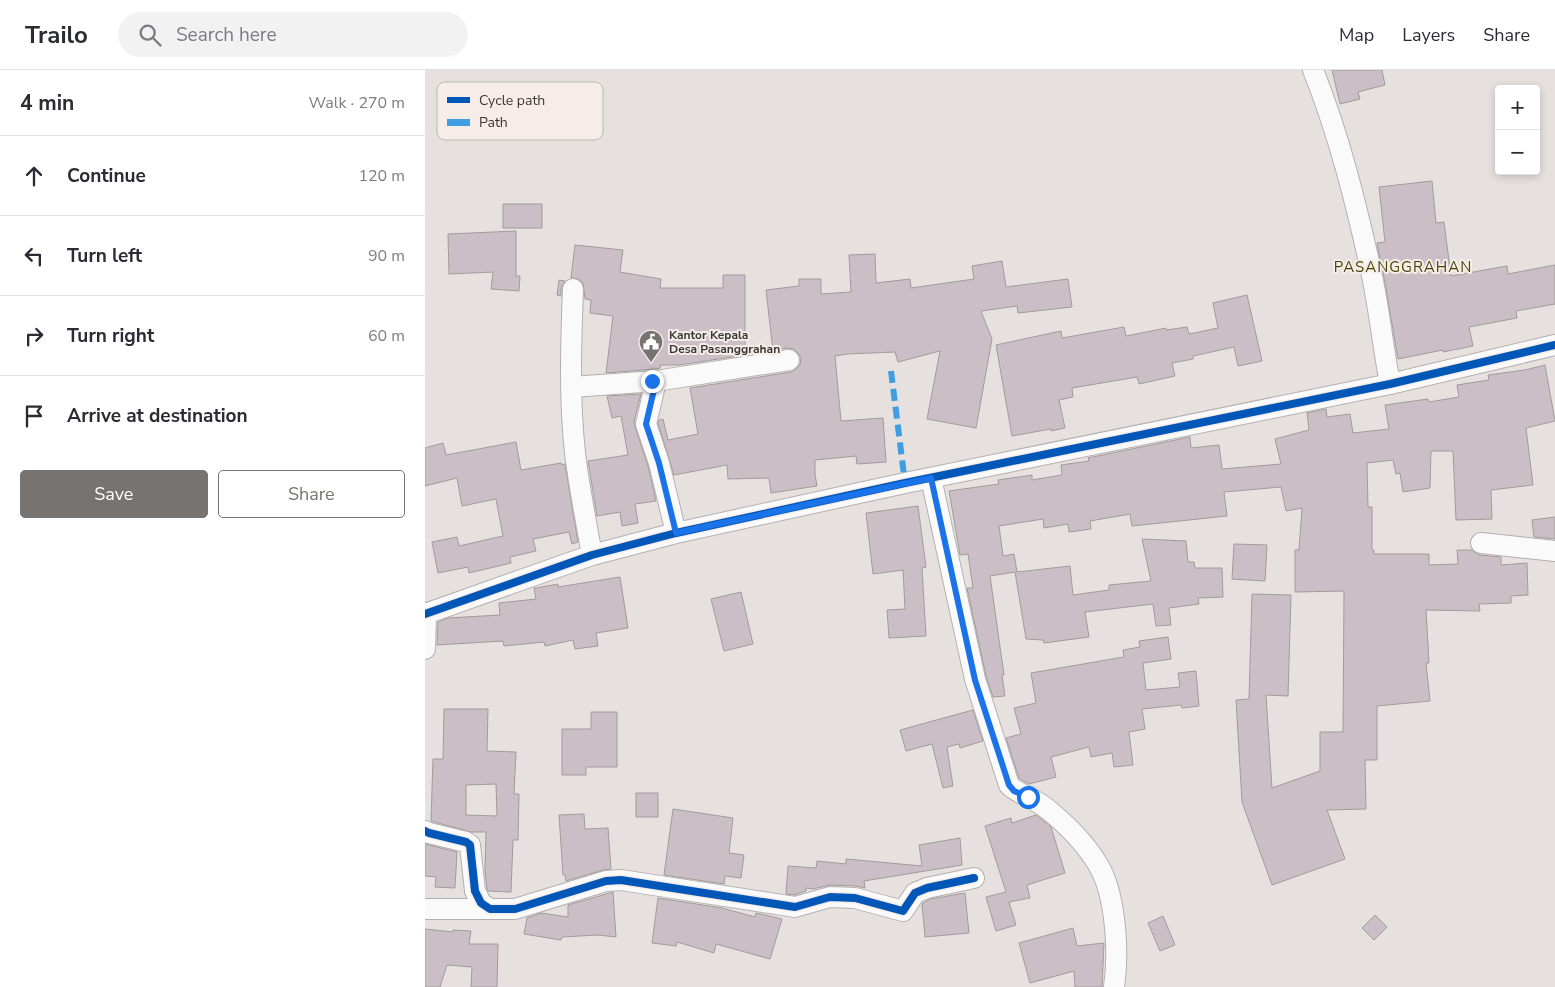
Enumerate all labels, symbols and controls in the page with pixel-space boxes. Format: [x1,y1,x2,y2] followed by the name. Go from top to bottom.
[118,12,468,57] search box
[25,19,88,51] text: Trailo
[136,21,164,49] icon: search
[176,22,277,48] text: Search here
[1339,23,1374,47] text: Map
[1402,23,1455,47] text: Layers
[1483,23,1530,47] text: Share
[437,82,603,140] legend
[1495,85,1540,175] map controls
[1495,85,1540,130] button: +
[20,89,74,117] text: 4 min
[479,91,545,110] text: Cycle path
[309,92,405,114] text: Walk · 270 m
[479,113,508,132] text: Path
[1495,130,1540,175] button: −
[20,162,48,190] icon: ahead
[67,163,146,189] text: Continue
[358,165,405,187] text: 120 m
[20,242,48,270] icon: left
[67,243,142,269] text: Turn left
[368,245,405,267] text: 90 m
[1334,257,1472,277] district label: PASANGGRAHAN
[20,322,48,350] icon: right
[67,323,154,349] text: Turn right
[368,325,405,347] text: 60 m
[669,327,780,357] place label: Kantor Kepala Desa Pasanggrahan
[638,329,664,363] public building icon: Kantor Kepala Desa Pasanggrahan
[641,370,664,393] route end
[20,402,48,430] icon: arrive
[67,403,248,429] text: Arrive at destination
[20,470,208,518] button: Save
[218,470,405,518] button: Share
[1017,786,1040,809] route start

